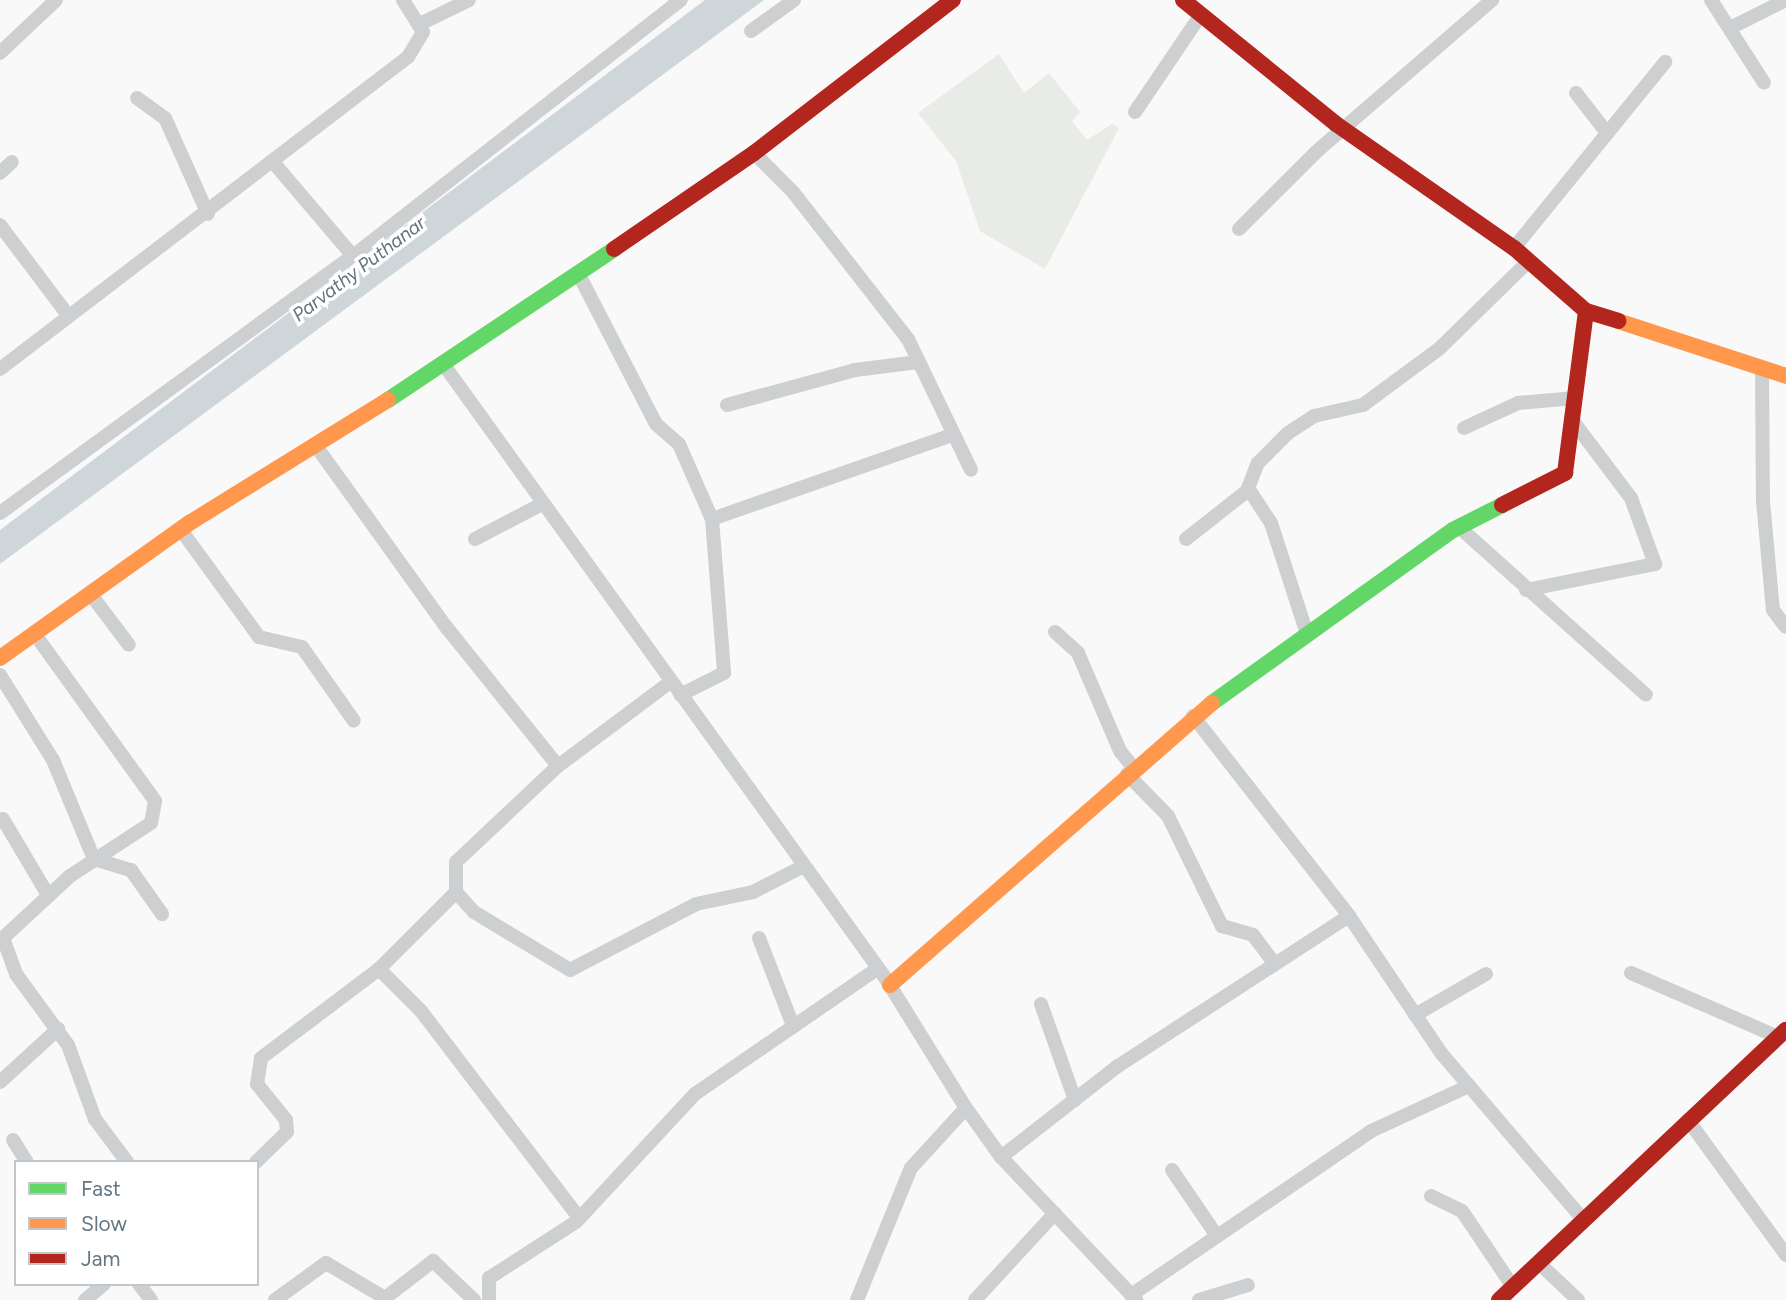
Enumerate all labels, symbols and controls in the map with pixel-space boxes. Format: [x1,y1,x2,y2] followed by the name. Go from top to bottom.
[288,212,430,326] water label: Parvathy Puthanar
[14,1160,259,1286] legend
[81,1176,121,1201] text: Fast
[81,1211,127,1236] text: Slow
[81,1246,120,1271] text: Jam

